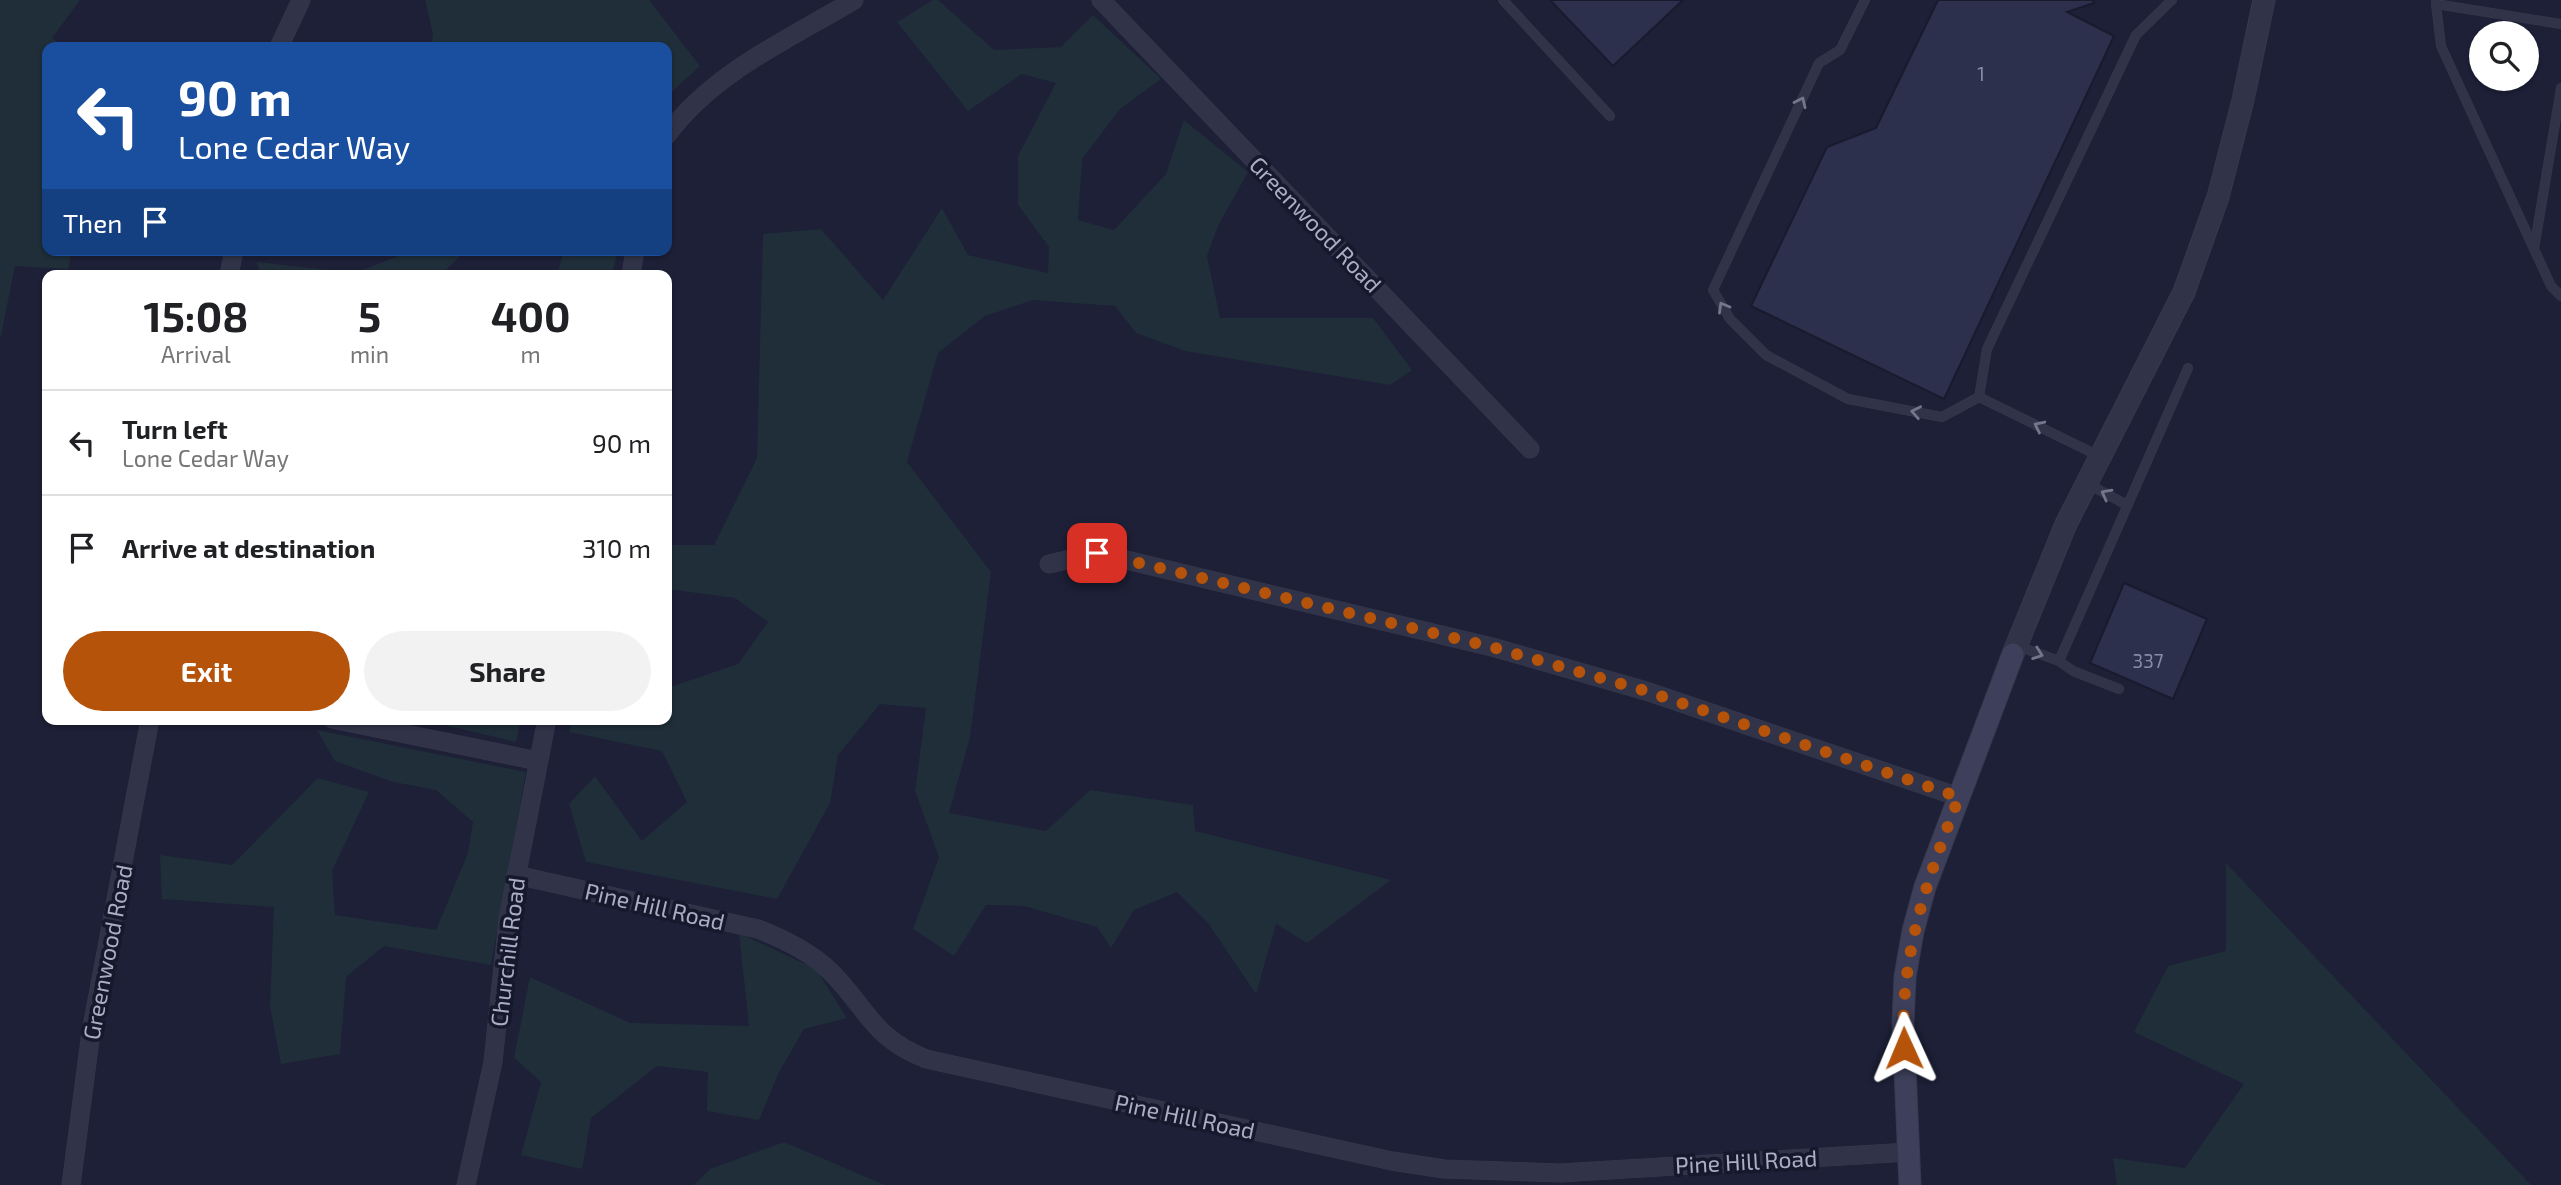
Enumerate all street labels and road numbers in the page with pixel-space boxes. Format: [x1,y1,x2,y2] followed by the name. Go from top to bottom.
[1244,150,1388,298] street label: Greenwood Road
[76,862,138,1042] street label: Greenwood Road
[484,876,530,1028] street label: Churchill Road
[582,876,728,936] street label: Pine Hill Road
[1112,1088,1258,1144] street label: Pine Hill Road
[1674,1143,1818,1179] street label: Pine Hill Road

